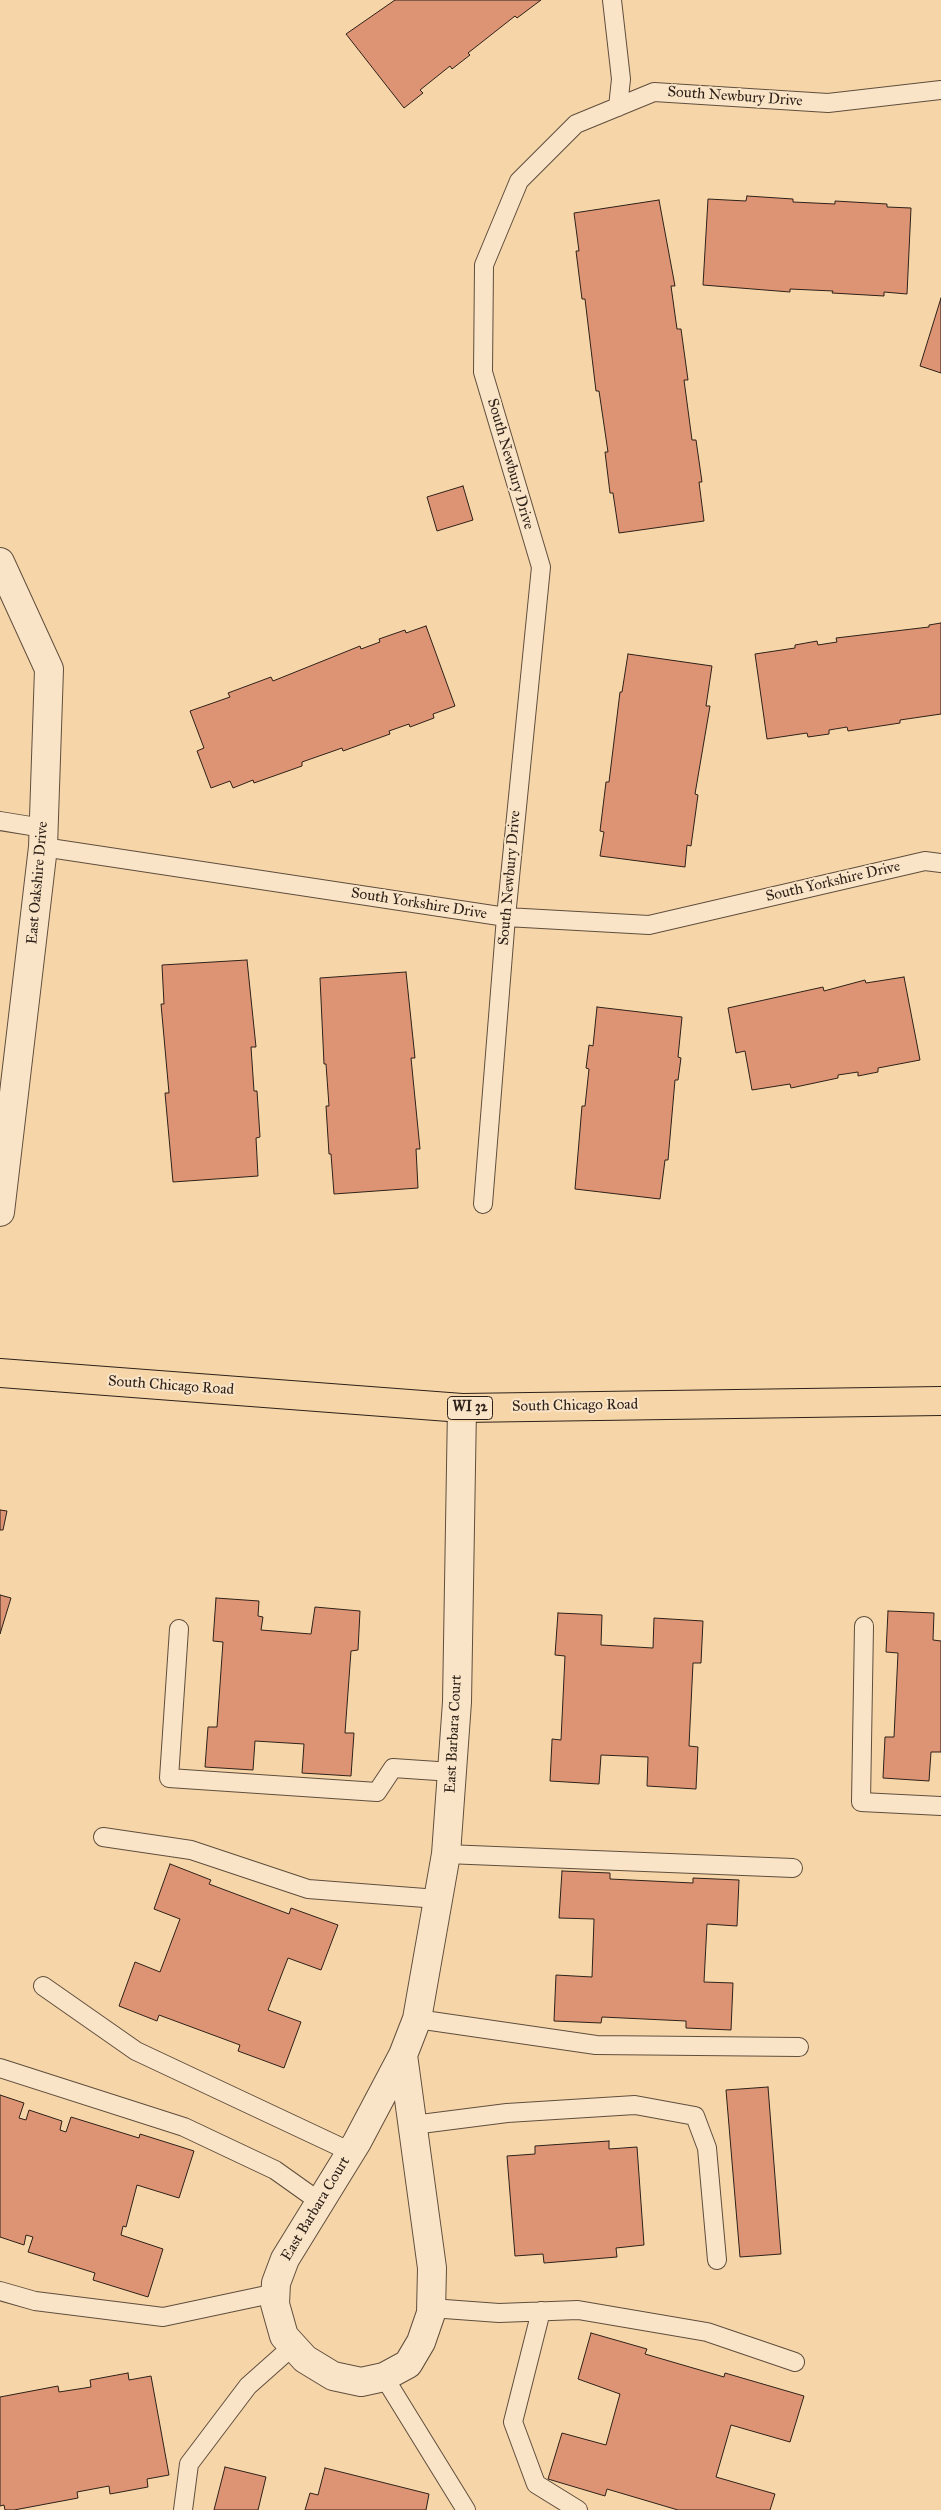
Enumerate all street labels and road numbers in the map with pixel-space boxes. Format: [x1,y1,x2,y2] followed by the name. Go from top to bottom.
[667,83,803,111] street label: South Newbury Drive
[483,396,537,532] street label: South Newbury Drive
[495,810,525,946] street label: South Newbury Drive
[24,821,52,945] street label: East Oakshire Drive
[764,858,902,906] street label: South Yorkshire Drive
[350,884,488,924] street label: South Yorkshire Drive
[107,1373,235,1399] street label: South Chicago Road
[448,1396,492,1420] road number: WI 32
[512,1396,638,1416] street label: South Chicago Road
[442,1674,466,1794] street label: East Barbara Court
[278,2154,354,2264] street label: East Barbara Court

